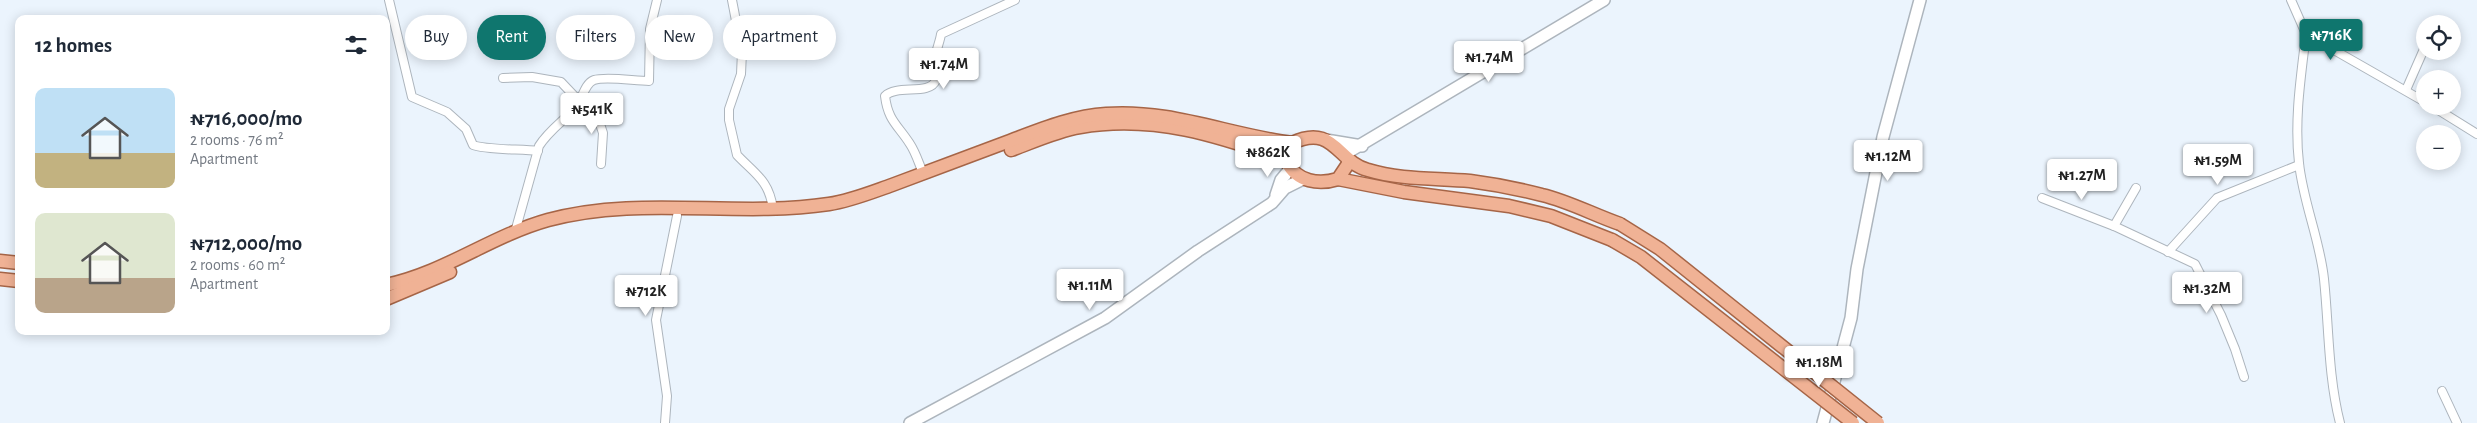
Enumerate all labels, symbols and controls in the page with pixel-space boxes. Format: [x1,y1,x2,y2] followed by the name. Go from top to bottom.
[405,15,467,60] chip: Buy
[477,15,546,60] chip: Rent
[556,15,635,60] chip: Filters
[645,15,713,60] chip: New
[723,15,836,60] chip: Apartment
[2416,15,2461,170] map controls
[2416,15,2461,60] button: locate
[2296,18,2366,61] pin: ₦716K
[2310,27,2352,43] text: ₦716K
[342,31,370,59] icon: filters
[35,35,112,56] text: 12 homes
[1448,41,1530,83] pin: ₦1.74M
[903,48,985,90] pin: ₦1.74M
[1465,49,1513,65] text: ₦1.74M
[920,56,968,72] text: ₦1.74M
[2416,70,2461,115] button: +
[557,92,627,135] pin: ₦541K
[571,101,613,117] text: ₦541K
[75,108,135,168] icon: home
[190,108,303,129] text: ₦716,000/mo
[2416,125,2461,170] button: −
[190,132,284,148] text: 2 rooms · 76 m²
[1233,136,1303,178] pin: ₦862K
[1847,140,1929,182] pin: ₦1.12M
[1246,144,1290,160] text: ₦862K
[2177,144,2259,186] pin: ₦1.59M
[1865,148,1911,164] text: ₦1.12M
[190,151,258,167] text: Apartment
[2194,152,2242,168] text: ₦1.59M
[2041,158,2123,201] pin: ₦1.27M
[2058,167,2106,183] text: ₦1.27M
[75,233,135,293] icon: home
[190,233,302,254] text: ₦712,000/mo
[190,257,285,273] text: 2 rooms · 60 m²
[1049,268,1131,311] pin: ₦1.11M
[2166,272,2248,314] pin: ₦1.32M
[611,274,681,317] pin: ₦712K
[190,276,258,292] text: Apartment
[1068,277,1112,293] text: ₦1.11M
[2183,280,2231,296] text: ₦1.32M
[626,283,666,299] text: ₦712K
[1778,346,1860,388] pin: ₦1.18M
[1795,354,1843,370] text: ₦1.18M

